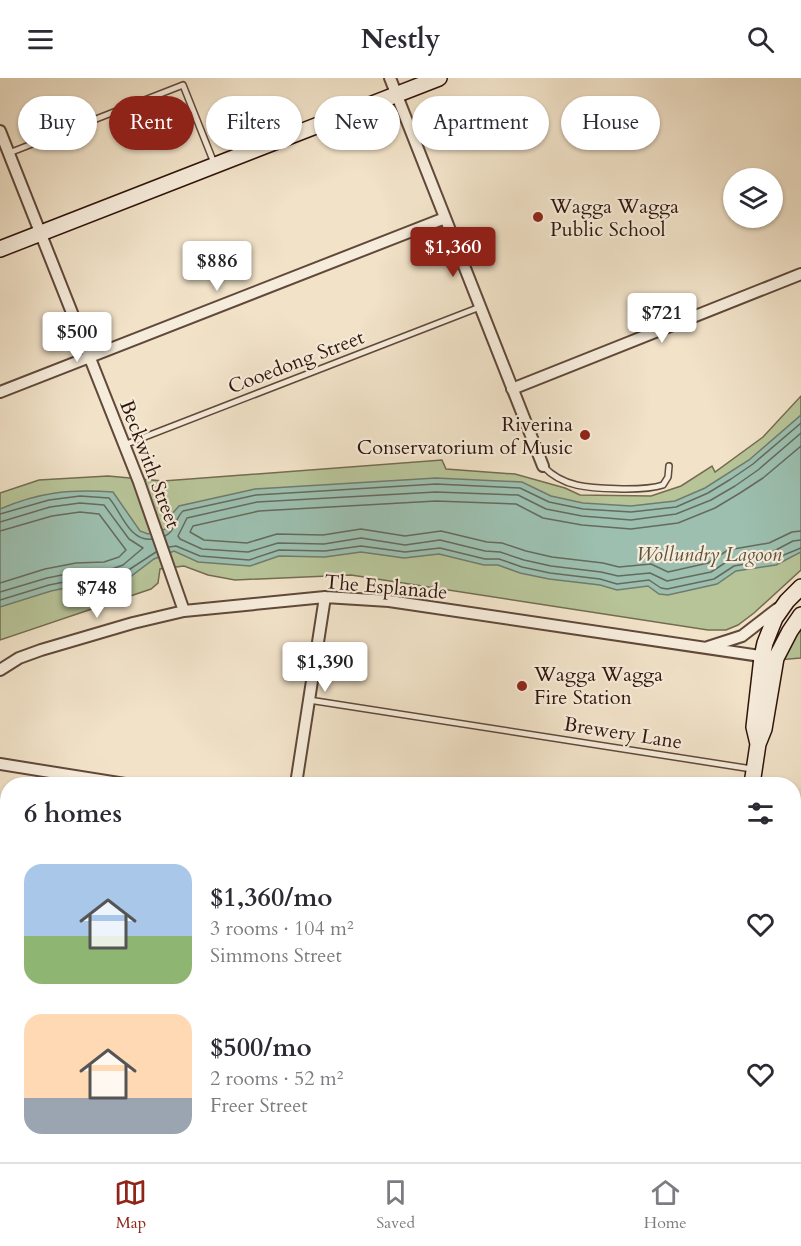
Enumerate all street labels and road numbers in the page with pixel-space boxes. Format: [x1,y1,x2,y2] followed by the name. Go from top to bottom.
[224,323,368,400] street label: Cooedong Street
[113,396,187,532] street label: Beckwith Street
[323,568,449,606] street label: The Esplanade
[562,710,684,756] street label: Brewery Lane

